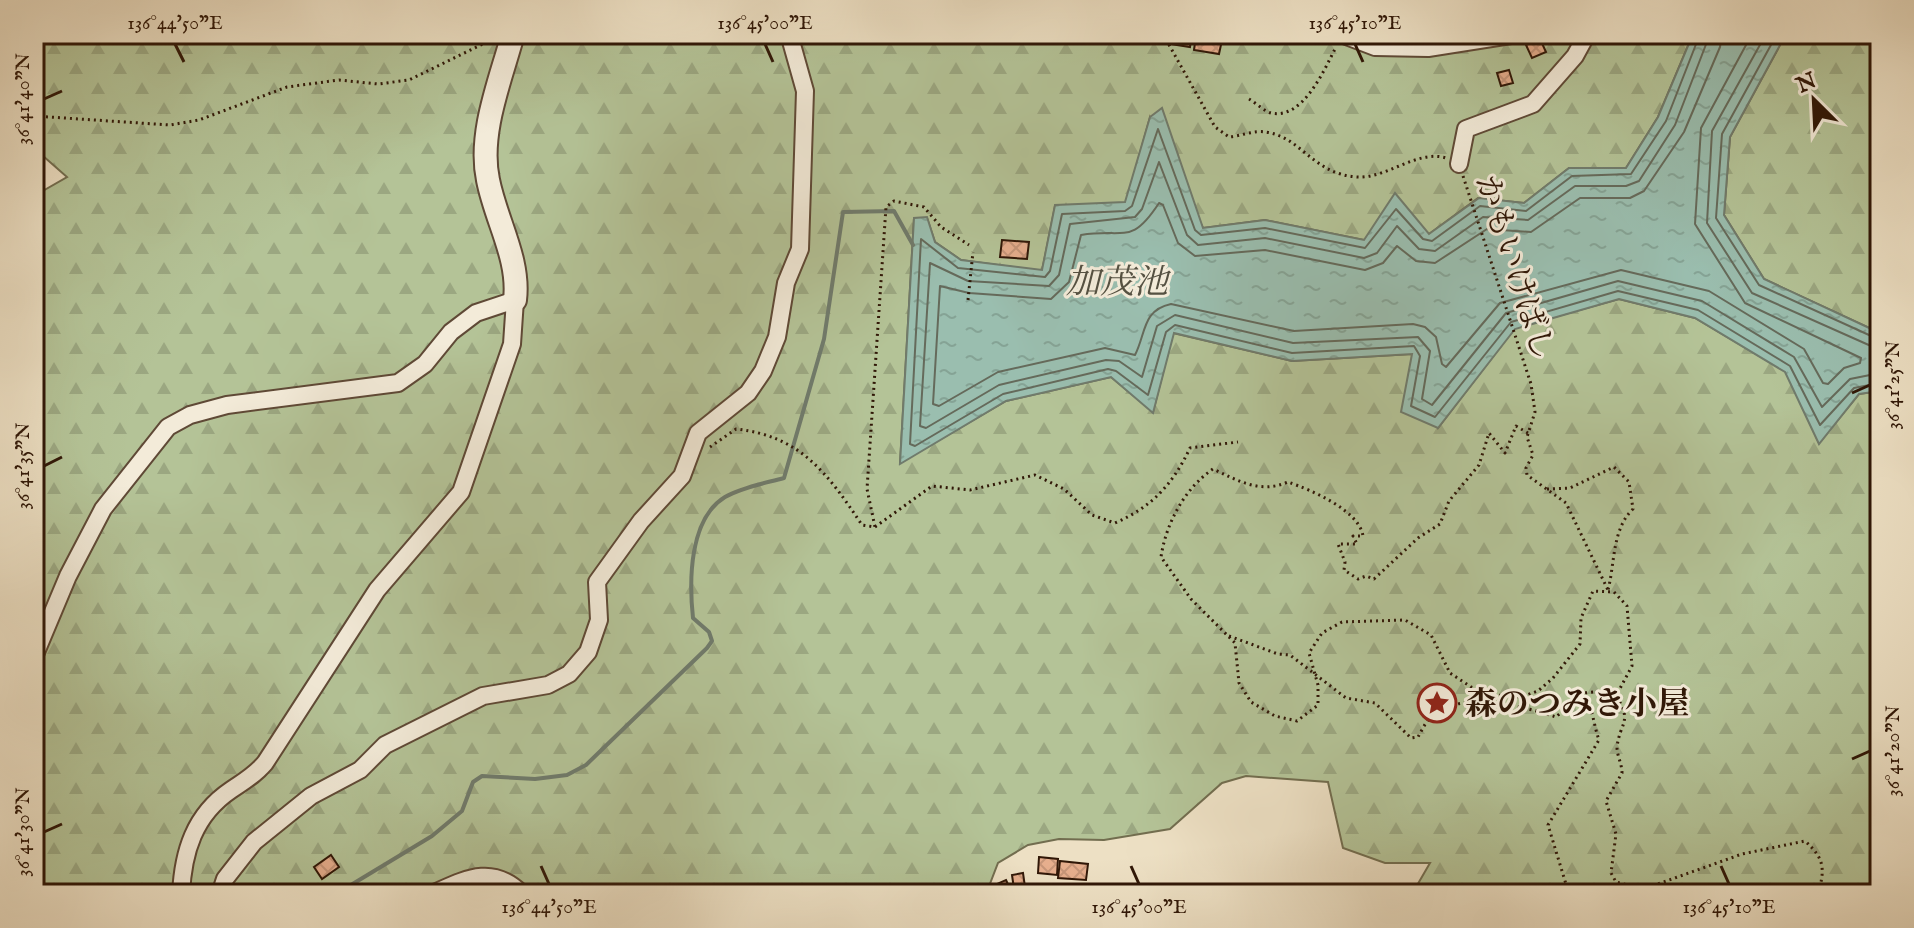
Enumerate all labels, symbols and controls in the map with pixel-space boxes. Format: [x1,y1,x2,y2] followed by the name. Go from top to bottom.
[127,11,223,36] text: 136°44'50"E
[717,11,813,36] text: 136°45'00"E
[1308,11,1402,36] text: 136°45'10"E
[11,53,36,145] text: 36°41'40"N
[1774,60,1854,140] north arrow
[1791,67,1821,101] text: N
[1464,170,1563,365] street label: かもいけばし
[1066,262,1172,305] water label: 加茂池
[1881,341,1906,429] text: 36°41'25"N
[11,423,36,509] text: 36°41'35"N
[1416,682,1458,724] place icon: 森のつみき小屋
[1465,685,1689,726] place label: 森のつみき小屋
[1881,705,1906,797] text: 36°41'20"N
[11,787,36,877] text: 36°41'30"N
[501,895,597,920] text: 136°44'50"E
[1091,895,1187,920] text: 136°45'00"E
[1682,895,1776,920] text: 136°45'10"E

